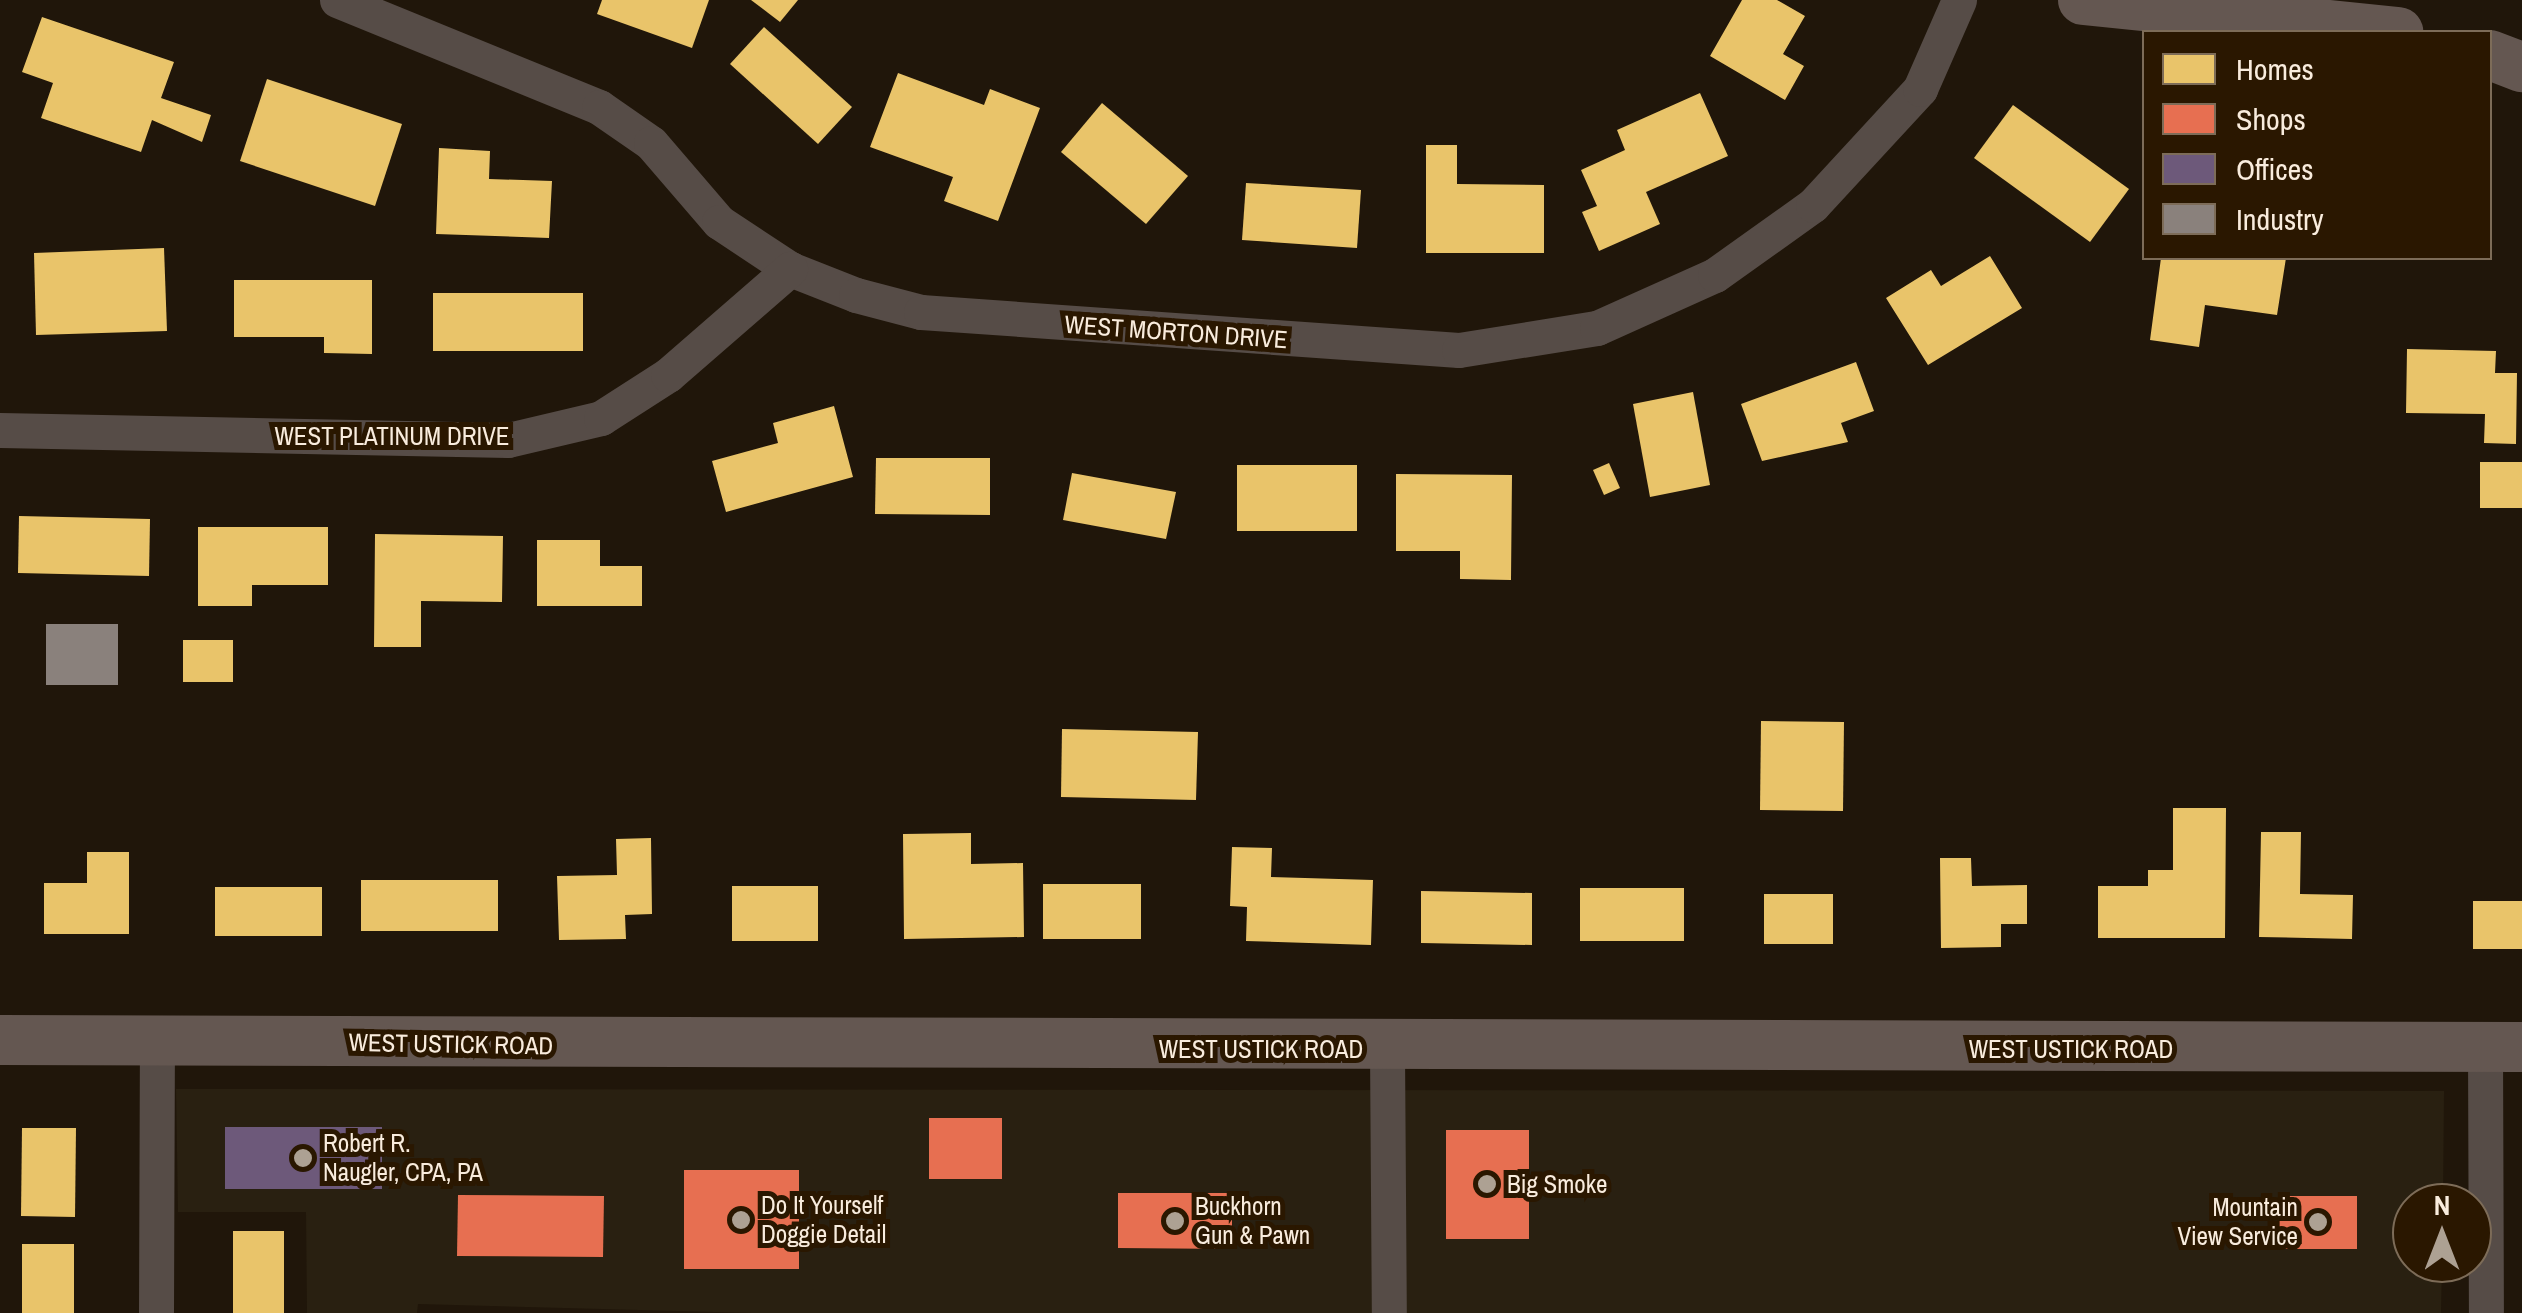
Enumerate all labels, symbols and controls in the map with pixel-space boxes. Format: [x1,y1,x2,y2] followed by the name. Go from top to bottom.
[2142,30,2492,260] legend
[2236,49,2314,89] text: Homes
[2236,99,2306,139] text: Shops
[2236,149,2314,189] text: Offices
[2236,199,2324,239] text: Industry
[1063,309,1289,355] street label: WEST MORTON DRIVE
[274,421,510,451] street label: WEST PLATINUM DRIVE
[348,1027,554,1061] street label: WEST USTICK ROAD
[1158,1034,1364,1064] street label: WEST USTICK ROAD
[1968,1034,2174,1064] street label: WEST USTICK ROAD
[323,1129,483,1188] place label: Robert R. Naugler, CPA, PA
[292,1147,314,1169] marker: Robert R. Naugler, CPA, PA
[1507,1169,1607,1199] place label: Big Smoke
[1476,1173,1498,1195] marker: Big Smoke
[2392,1183,2492,1283] north arrow
[2434,1186,2450,1224] text: N
[761,1191,886,1250] place label: Do It Yourself Doggie Detail
[1195,1192,1310,1251] place label: Buckhorn Gun & Pawn
[2178,1193,2298,1252] place label: Mountain View Service
[730,1209,752,1231] marker: Do It Yourself Doggie Detail
[1164,1210,1186,1232] marker: Buckhorn Gun & Pawn
[2307,1211,2329,1233] marker: Mountain View Service

